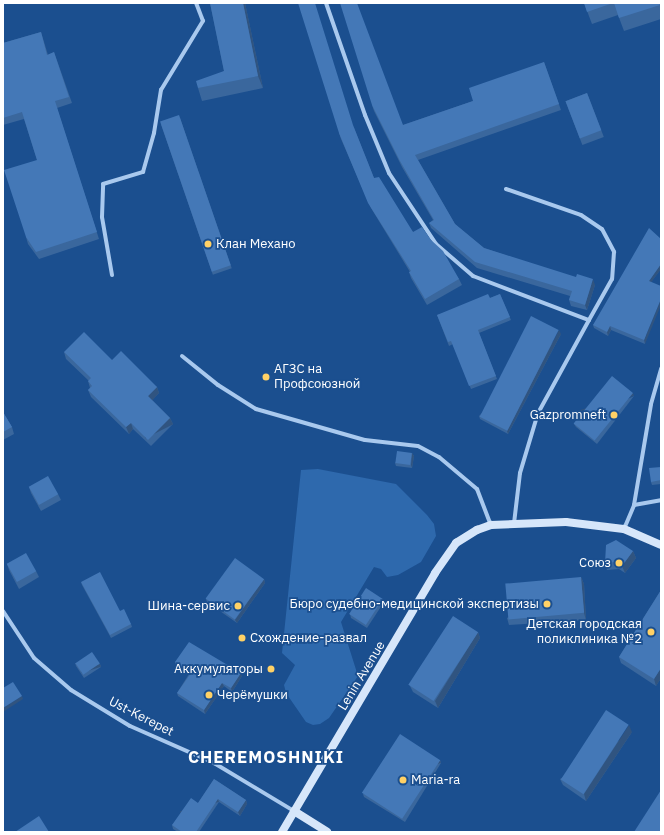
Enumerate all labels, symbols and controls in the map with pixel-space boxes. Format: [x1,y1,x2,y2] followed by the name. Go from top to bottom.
[216,236,296,252] place label: Клан Механо
[203,239,213,249] marker: Клан Механо
[274,362,361,393] place label: АГЗС на Профсоюзной
[261,372,271,382] marker: АГЗС на Профсоюзной
[530,407,606,423] place label: Gazpromneft
[609,410,619,420] marker: Gazpromneft
[579,555,611,571] place label: Союз
[614,558,624,568] marker: Союз
[289,596,539,612] place label: Бюро судебно-медицинской экспертизы
[148,598,230,614] place label: Шина-сервис
[542,599,552,609] marker: Бюро судебно-медицинской экспертизы
[233,601,243,611] marker: Шина-сервис
[526,617,642,648] place label: Детская городская поликлиника №2
[645,626,657,638] marker: Детская городская поликлиника №2
[250,630,367,646] place label: Схождение-развал
[237,633,247,643] marker: Схождение-развал
[335,639,389,713] street label: Lenin Avenue
[174,661,263,677] place label: Аккумуляторы
[266,664,276,674] marker: Аккумуляторы
[217,687,288,703] place label: Черёмушки
[204,690,214,700] marker: Черёмушки
[106,694,176,740] street label: Ust-Kerepet
[188,748,344,768] district label: CHEREMOSHNIKI
[411,772,460,788] place label: Maria-ra
[398,775,408,785] marker: Maria-ra

